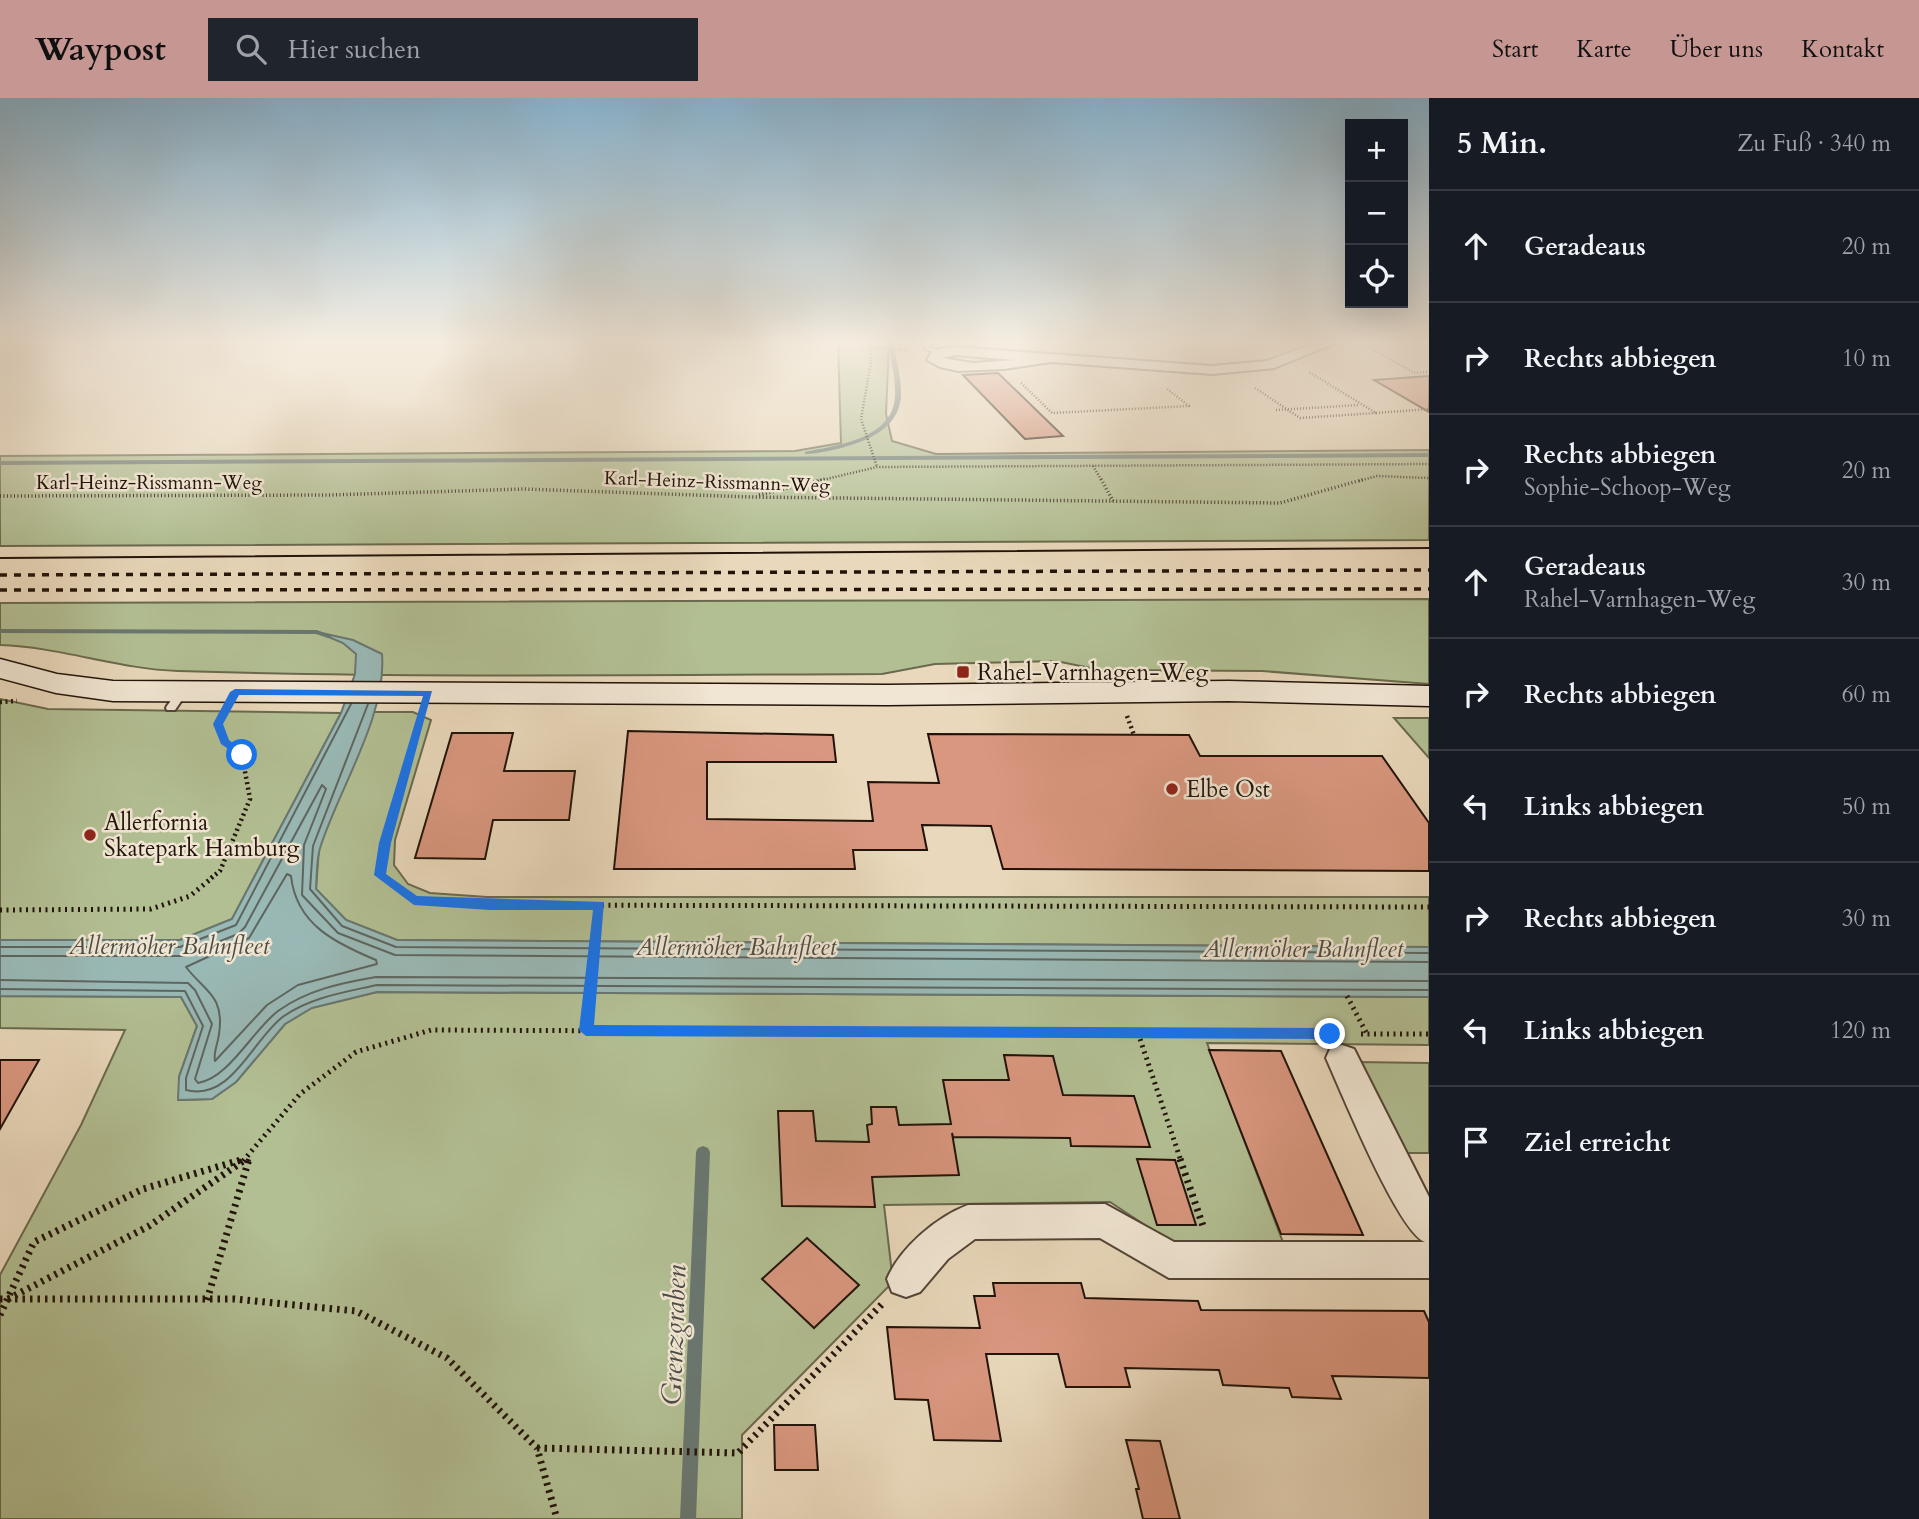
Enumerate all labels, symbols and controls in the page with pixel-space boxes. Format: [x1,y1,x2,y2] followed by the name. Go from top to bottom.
[208,18,698,81] search box
[35,27,166,72] text: Waypost
[232,30,270,68] icon: search
[288,32,421,67] text: Hier suchen
[1492,33,1538,66] text: Start
[1576,33,1632,66] text: Karte
[1670,33,1763,66] text: Über uns
[1801,33,1884,66] text: Kontakt
[1345,119,1408,308] map controls
[1345,119,1408,182] button: +
[1457,123,1547,164] text: 5 Min.
[1737,128,1891,159] text: Zu Fuß · 340 m
[1345,182,1408,245] button: −
[1457,227,1495,265] icon: ahead
[1524,229,1646,264] text: Geradeaus
[1842,231,1891,262] text: 20 m
[1345,245,1408,308] button: locate
[1457,339,1495,377] icon: right
[1524,341,1716,376] text: Rechts abbiegen
[1842,343,1891,374] text: 10 m
[1524,437,1716,472] text: Rechts abbiegen
[1457,451,1495,489] icon: right
[1842,455,1891,486] text: 20 m
[604,465,831,499] street label: Karl-Heinz-Rissmann-Weg
[36,470,262,496] street label: Karl-Heinz-Rissmann-Weg
[1524,472,1731,503] text: Sophie-Schoop-Weg
[1524,549,1646,584] text: Geradeaus
[1457,563,1495,601] icon: ahead
[1842,567,1891,598] text: 30 m
[1524,584,1755,615] text: Rahel-Varnhagen-Weg
[977,657,1208,688] place label: Rahel-Varnhagen-Weg
[955,664,971,680] marker: Rahel-Varnhagen-Weg
[1457,675,1495,713] icon: right
[1524,677,1716,712] text: Rechts abbiegen
[1842,679,1891,710] text: 60 m
[226,739,257,770] route start
[1186,774,1270,805] place label: Elbe Ost
[1164,781,1180,797] marker: Elbe Ost
[1457,787,1495,825] icon: left
[1524,789,1704,824] text: Links abbiegen
[1842,791,1891,822] text: 50 m
[104,807,300,864] place label: Allerfornia Skatepark Hamburg
[82,827,98,843] marker: Allerfornia Skatepark Hamburg
[1457,899,1495,937] icon: right
[1524,901,1716,936] text: Rechts abbiegen
[1842,903,1891,934] text: 30 m
[68,930,270,963] water label: Allermöher Bahnfleet
[635,931,837,964] water label: Allermöher Bahnfleet
[1202,933,1404,966] water label: Allermöher Bahnfleet
[1457,1011,1495,1049] icon: left
[1524,1013,1704,1048] text: Links abbiegen
[1830,1015,1891,1046] text: 120 m
[1314,1018,1345,1049] route end
[1457,1123,1495,1161] icon: arrive
[1524,1125,1670,1160] text: Ziel erreicht
[653,1264,695,1406] water label: Grenzgraben

